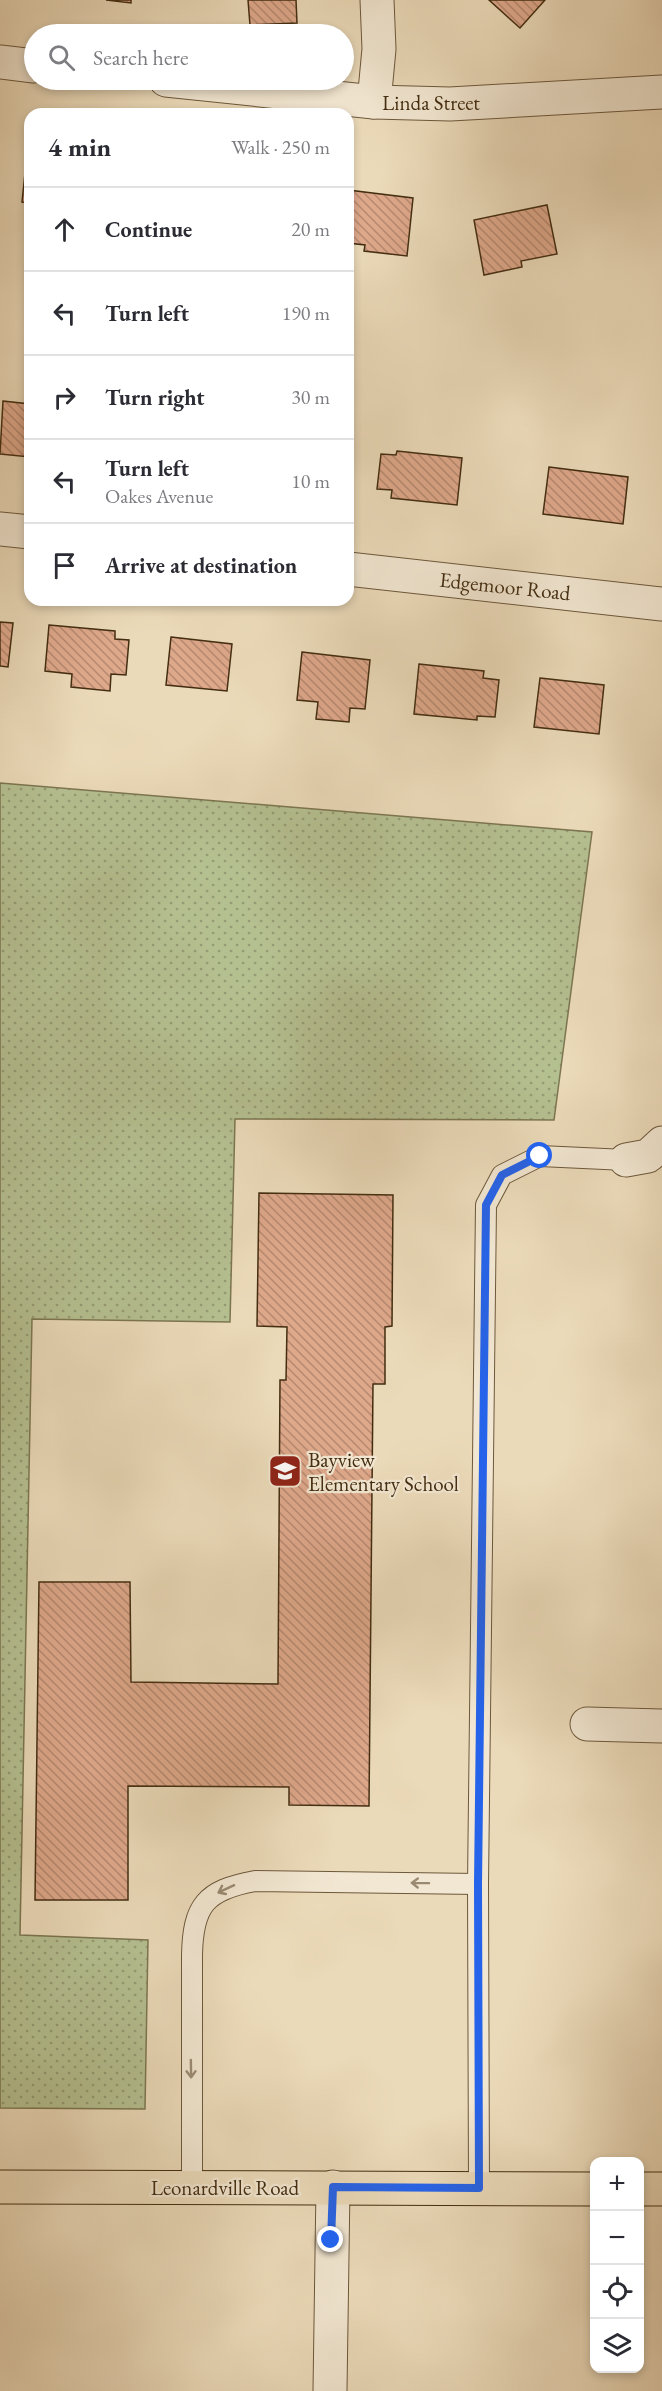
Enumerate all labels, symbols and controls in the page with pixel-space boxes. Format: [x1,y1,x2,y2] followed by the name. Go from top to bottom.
[24,24,354,90] search box
[45,41,78,74] icon: search
[93,43,188,72] text: Search here
[382,89,480,116] street label: Linda Street
[48,130,111,164] text: 4 min
[231,134,330,160] text: Walk · 250 m
[48,213,81,246] icon: ahead
[105,215,192,244] text: Continue
[291,216,330,242] text: 20 m
[48,297,81,330] icon: left
[105,299,189,328] text: Turn left
[282,300,330,326] text: 190 m
[48,381,81,414] icon: right
[105,383,204,412] text: Turn right
[291,384,330,410] text: 30 m
[105,454,189,483] text: Turn left
[48,465,81,498] icon: left
[291,468,330,494] text: 10 m
[105,483,213,509] text: Oakes Avenue
[48,549,81,582] icon: arrive
[105,551,297,580] text: Arrive at destination
[438,566,572,606] street label: Edgemoor Road
[526,1142,552,1168] route start
[308,1446,459,1497] place label: Bayview Elementary School
[267,1453,303,1489] school or university icon: Bayview Elementary School
[410,1877,430,1889] one-way arrow
[218,1884,236,1896] one-way arrow
[185,2059,197,2079] one-way arrow
[590,2157,644,2373] map controls
[590,2157,644,2211] button: +
[151,2174,300,2201] street label: Leonardville Road
[590,2211,644,2265] button: −
[317,2226,343,2252] route end
[590,2265,644,2319] button: locate
[590,2319,644,2373] button: layers

